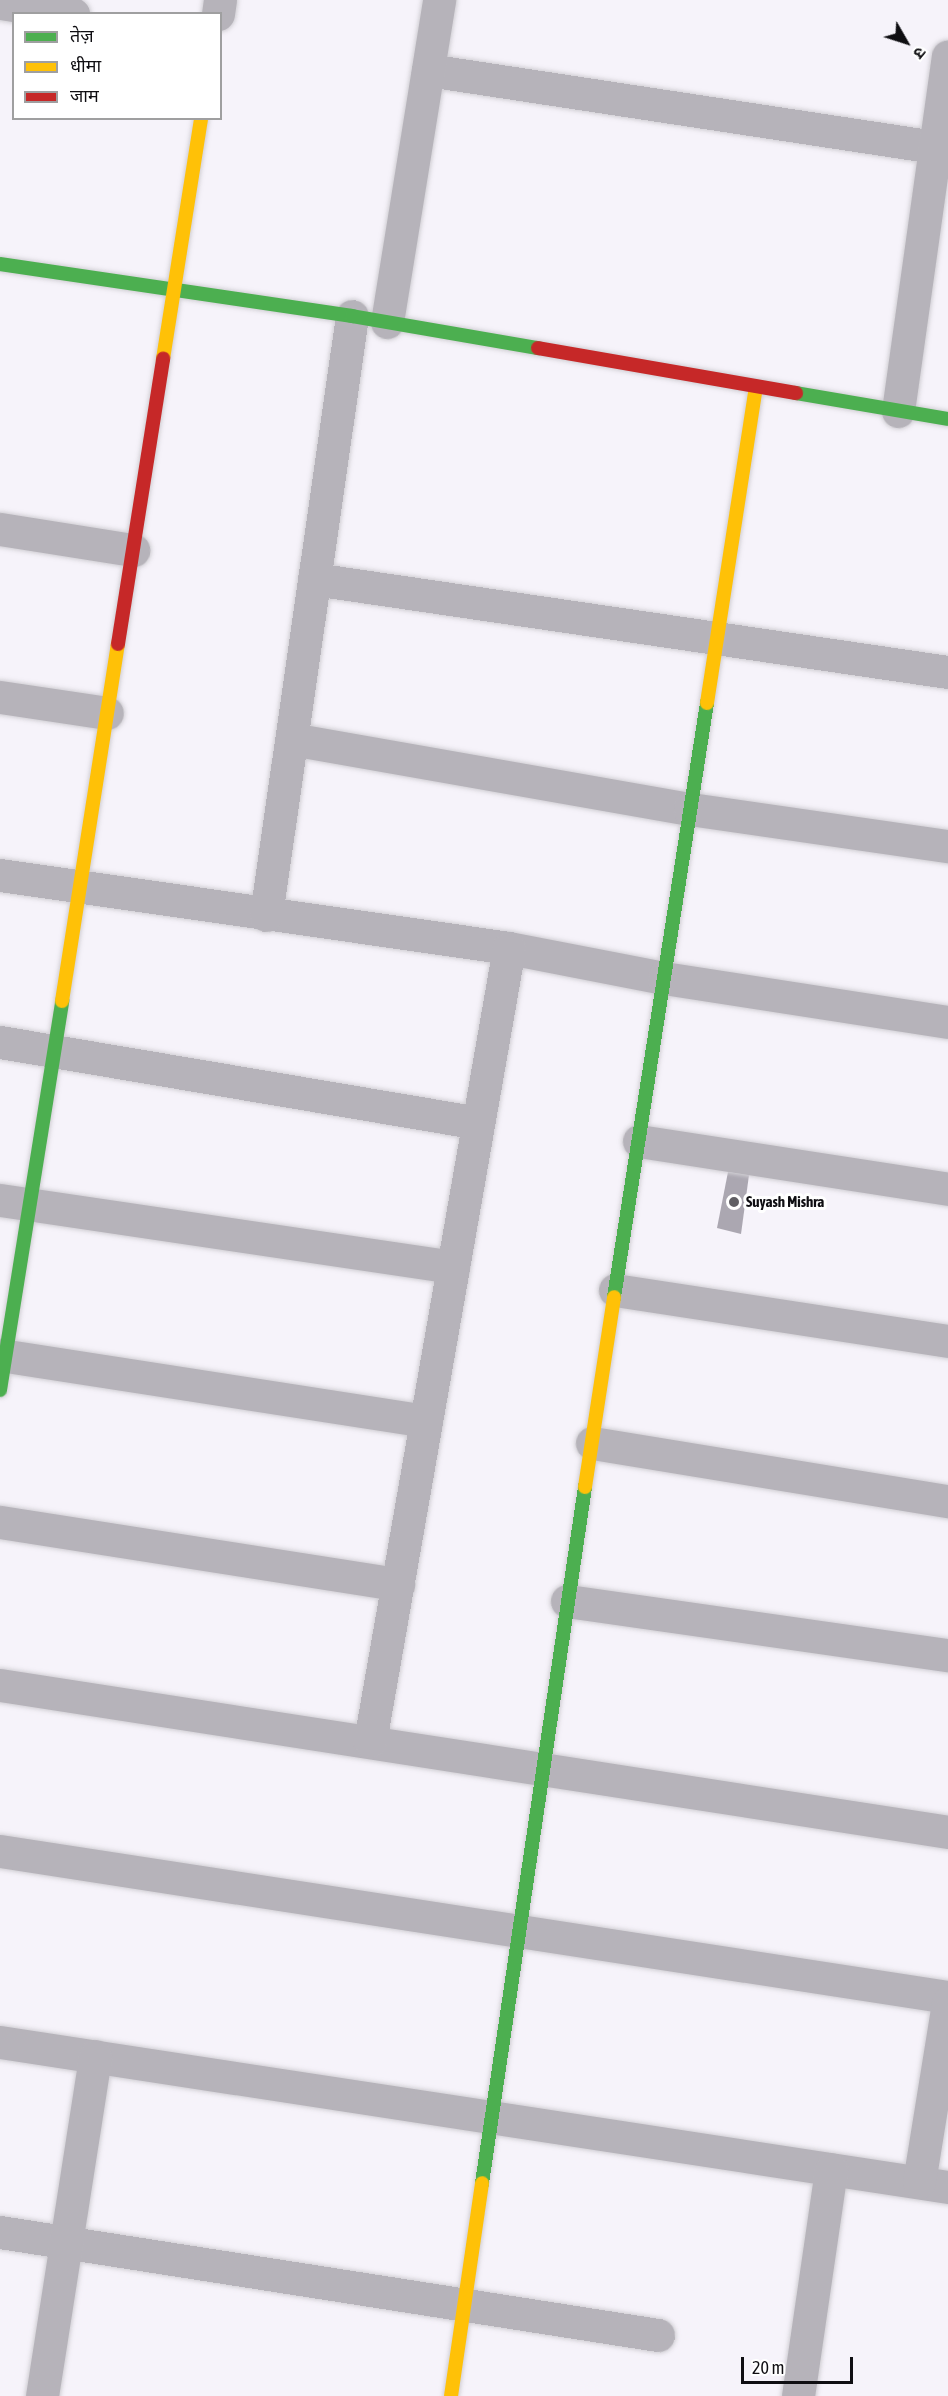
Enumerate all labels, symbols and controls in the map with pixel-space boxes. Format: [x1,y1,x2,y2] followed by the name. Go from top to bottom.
[12,12,222,120] legend
[876,12,936,72] north arrow
[70,25,94,46] text: तेज़
[910,44,930,63] text: उ
[70,55,101,76] text: धीमा
[70,85,99,106] text: जाम
[746,1193,824,1211] place label: Suyash Mishra
[727,1195,741,1209] marker: Suyash Mishra
[744,2345,856,2383] scale bar
[752,2357,784,2378] text: 20 m

